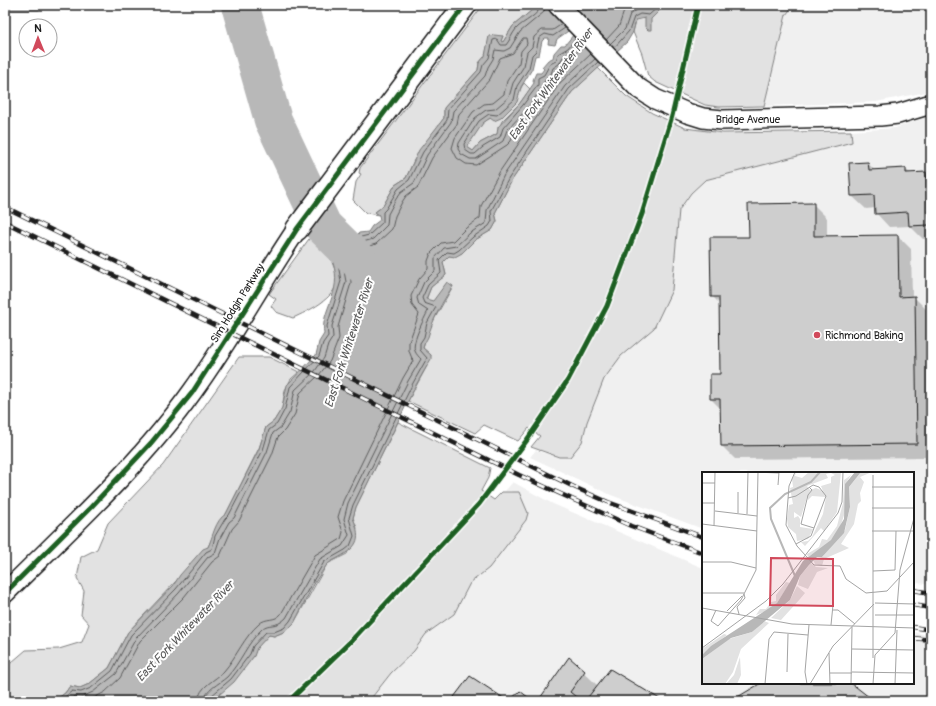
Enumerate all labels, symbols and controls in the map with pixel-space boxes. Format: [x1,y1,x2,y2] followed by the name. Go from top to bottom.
[18,18,58,58] north arrow
[34,22,42,35] text: N
[506,24,598,143] water label: East Fork Whitewater River
[716,113,781,126] street label: Bridge Avenue
[208,261,267,345] street label: Sim Hodgin Parkway
[322,275,378,409] water label: East Fork Whitewater River
[825,329,904,342] place label: Richmond Baking
[812,330,822,340] marker: Richmond Baking
[702,472,914,684] inset map
[133,577,239,685] water label: East Fork Whitewater River

